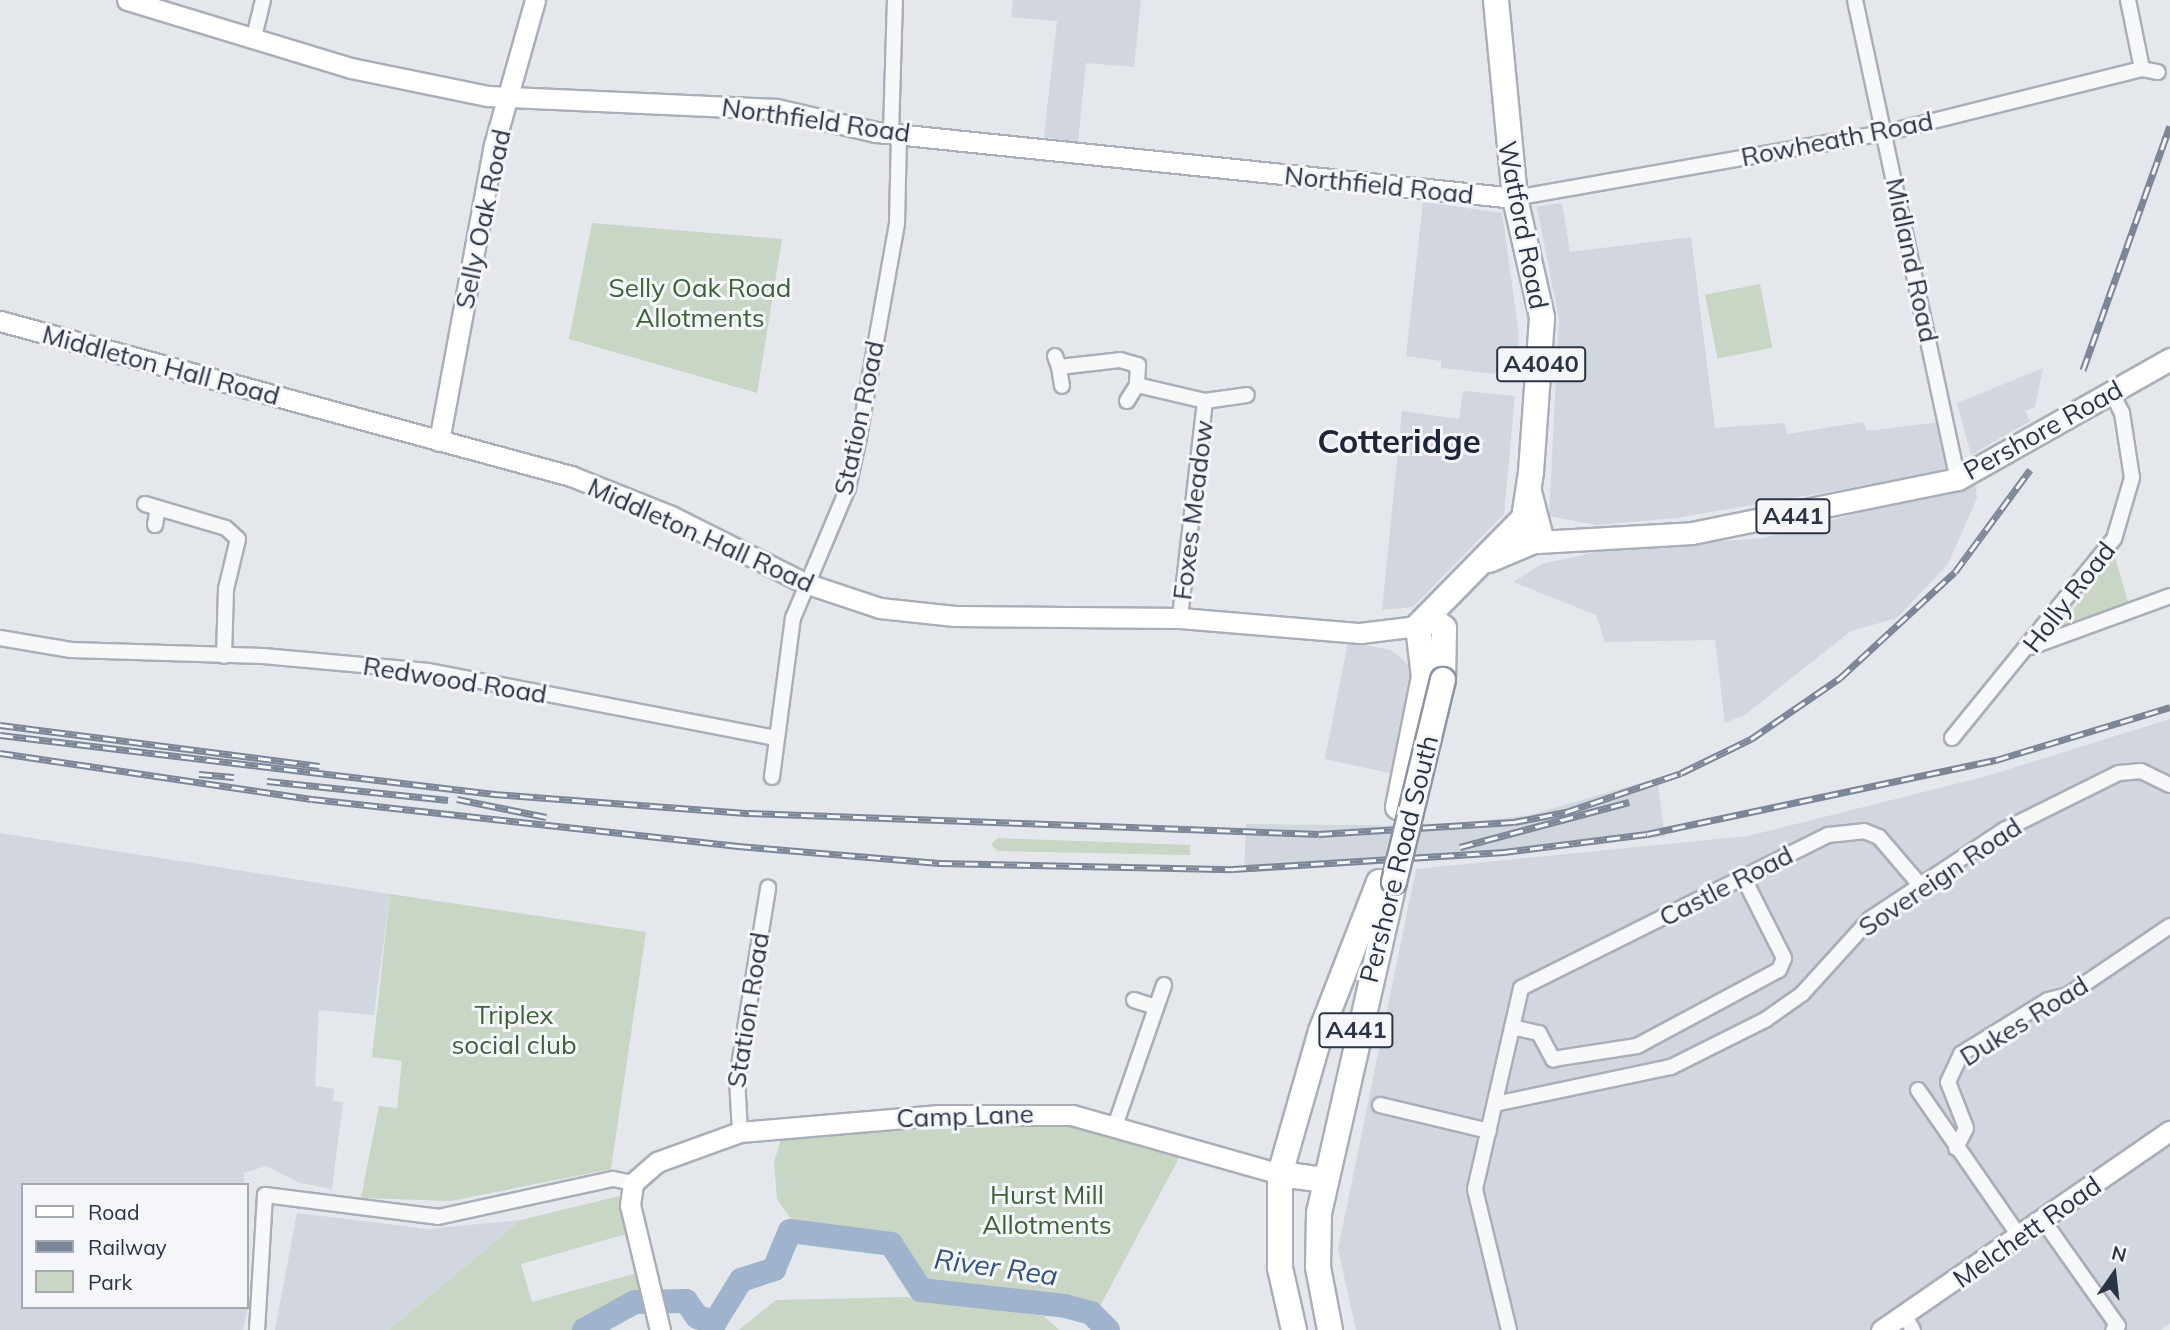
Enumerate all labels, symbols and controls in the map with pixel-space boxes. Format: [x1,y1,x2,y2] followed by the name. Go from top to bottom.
[720,91,912,149] street label: Northfield Road
[1738,105,1936,173] street label: Rowheath Road
[449,126,517,312] street label: Selly Oak Road
[1491,138,1555,312] street label: Watford Road
[1283,160,1475,210] street label: Northfield Road
[1879,175,1945,345] street label: Midland Road
[609,272,791,334] park label: Selly Oak Road Allotments
[39,318,283,412] street label: Middleton Hall Road
[827,338,891,498] street label: Station Road
[1496,344,1586,384] road number: A4040
[1958,374,2128,486] street label: Pershore Road
[1166,418,1220,602] street label: Foxes Meadow
[1317,421,1481,461] district label: Cotteridge
[583,471,819,599] street label: Middleton Hall Road
[1755,495,1832,536] road number: A441
[2016,536,2122,658] street label: Holly Road
[361,650,549,710] street label: Redwood Road
[1353,732,1445,986] street label: Pershore Road South
[1853,811,2027,943] street label: Sovereign Road
[1654,839,1798,933] street label: Castle Road
[720,930,776,1090] street label: Station Road
[1954,969,2094,1073] street label: Dukes Road
[451,999,577,1060] park label: Triplex social club
[1318,1010,1394,1050] road number: A441
[896,1098,1034,1134] street label: Camp Lane
[1947,1170,2107,1294] street label: Melchett Road
[982,1179,1112,1240] park label: Hurst Mill Allotments
[21,1183,248,1309] legend
[88,1199,139,1225] text: Road
[88,1234,167,1260] text: Railway
[2079,1239,2149,1309] north arrow
[2109,1240,2129,1267] text: N
[932,1242,1060,1292] water label: River Rea
[88,1269,132,1295] text: Park

